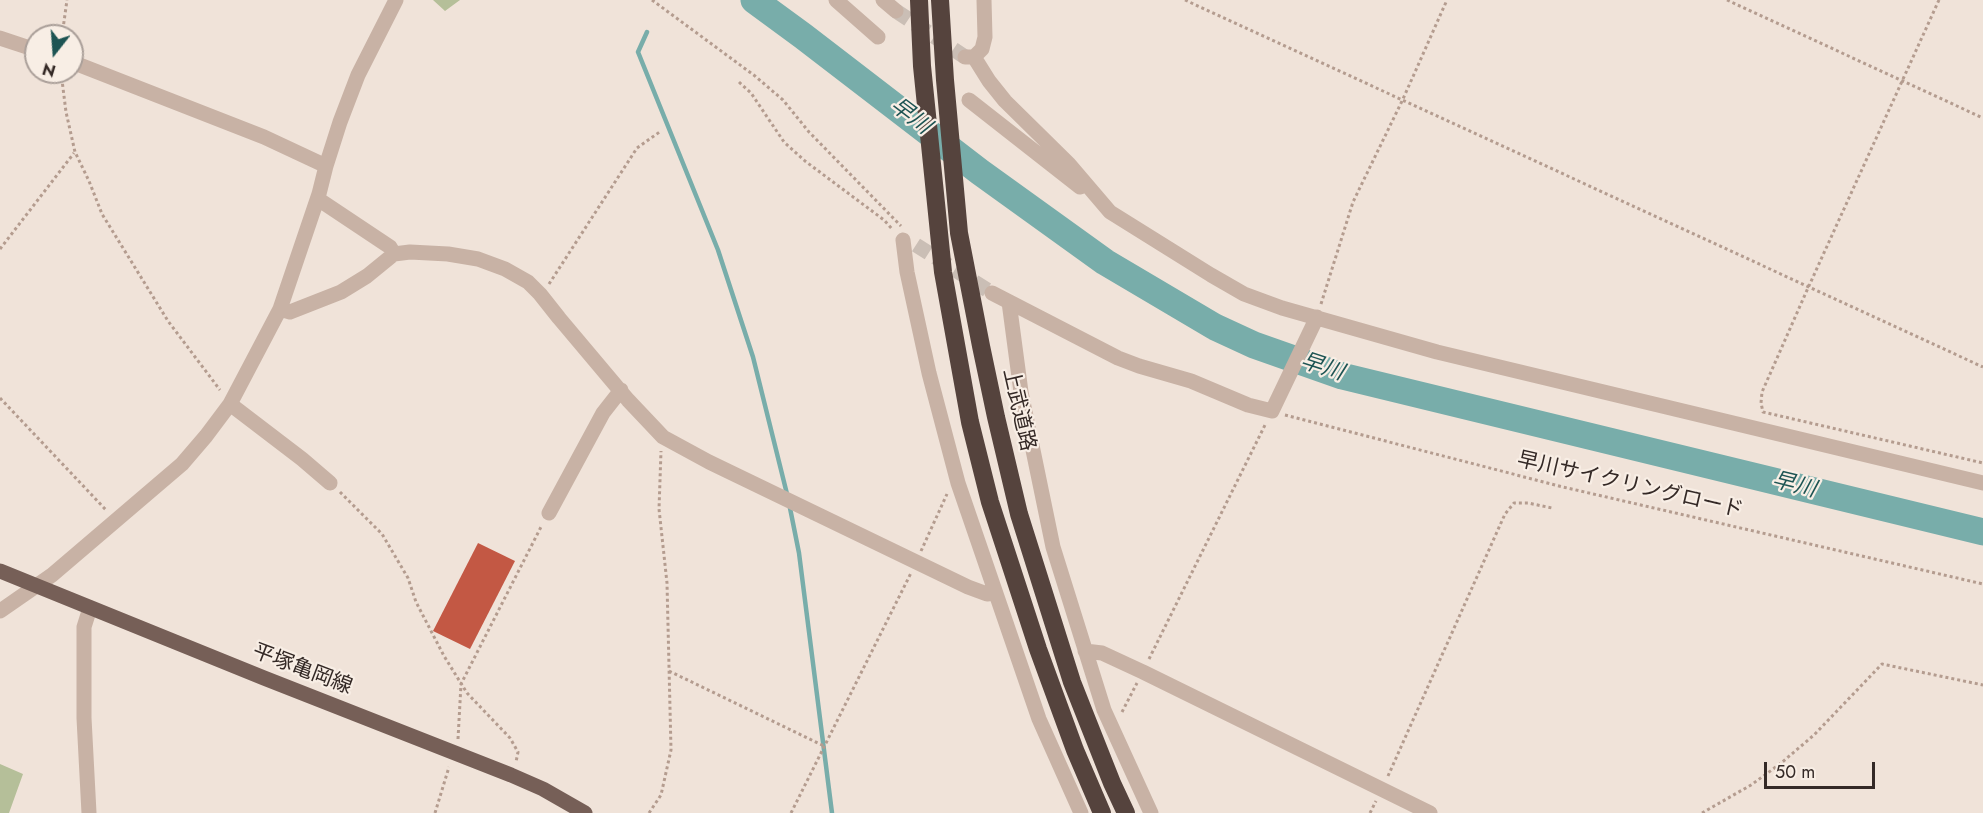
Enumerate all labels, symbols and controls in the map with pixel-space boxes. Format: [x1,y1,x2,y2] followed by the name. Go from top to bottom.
[24,24,84,84] north arrow
[40,57,59,83] text: N
[884,93,936,141] water label: 早川
[1297,349,1347,387] water label: 早川
[996,366,1040,454] street label: 上武道路
[1515,448,1745,524] street label: 早川サイクリングロード
[1769,468,1819,504] water label: 早川
[248,639,356,701] street label: 平塚亀岡線
[1767,750,1878,788] scale bar
[1775,759,1815,785] text: 50 m

